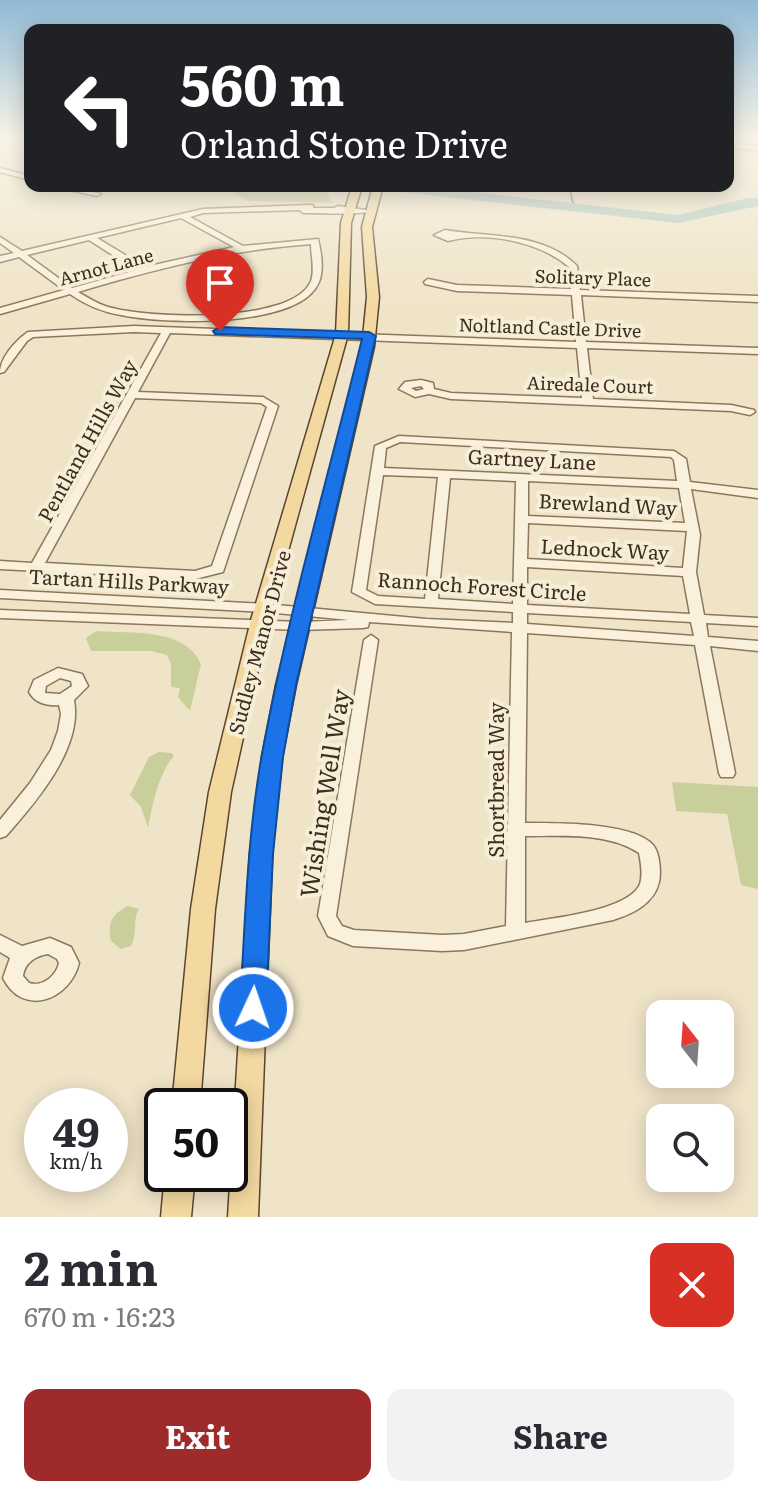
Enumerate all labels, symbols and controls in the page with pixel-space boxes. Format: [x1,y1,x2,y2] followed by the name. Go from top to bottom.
[180,40,345,123] text: 560 m
[48,56,152,160] icon: left
[180,116,508,169] text: Orland Stone Drive
[56,240,156,292] street label: Arnot Lane
[186,249,254,331] pin
[198,261,242,305] icon: arrive
[534,261,652,293] street label: Solitary Place
[458,310,642,344] street label: Noltland Castle Drive
[29,353,144,527] street label: Pentland Hills Way
[526,368,654,400] street label: Airedale Court
[467,440,597,476] street label: Gartney Lane
[538,484,679,522] street label: Brewland Way
[540,530,671,566] street label: Lednock Way
[219,547,297,737] street label: Sudley Manor Drive
[28,560,230,600] street label: Tartan Hills Parkway
[376,563,588,607] street label: Rannoch Forest Circle
[289,686,357,900] street label: Wishing Well Way
[480,702,510,858] street label: Shortbread Way
[211,966,295,1050] position arrow
[646,1000,734,1088] north arrow
[646,1000,734,1192] map controls
[144,1088,248,1192] speed limit sign: 50
[52,1100,100,1159] text: 49
[646,1104,734,1192] button: search
[49,1145,103,1175] text: km/h
[24,1230,158,1301] text: 2 min
[650,1243,734,1327] button: close
[24,1296,176,1335] text: 670 m · 16:23
[24,1389,371,1481] button: Exit
[387,1389,734,1481] button: Share

